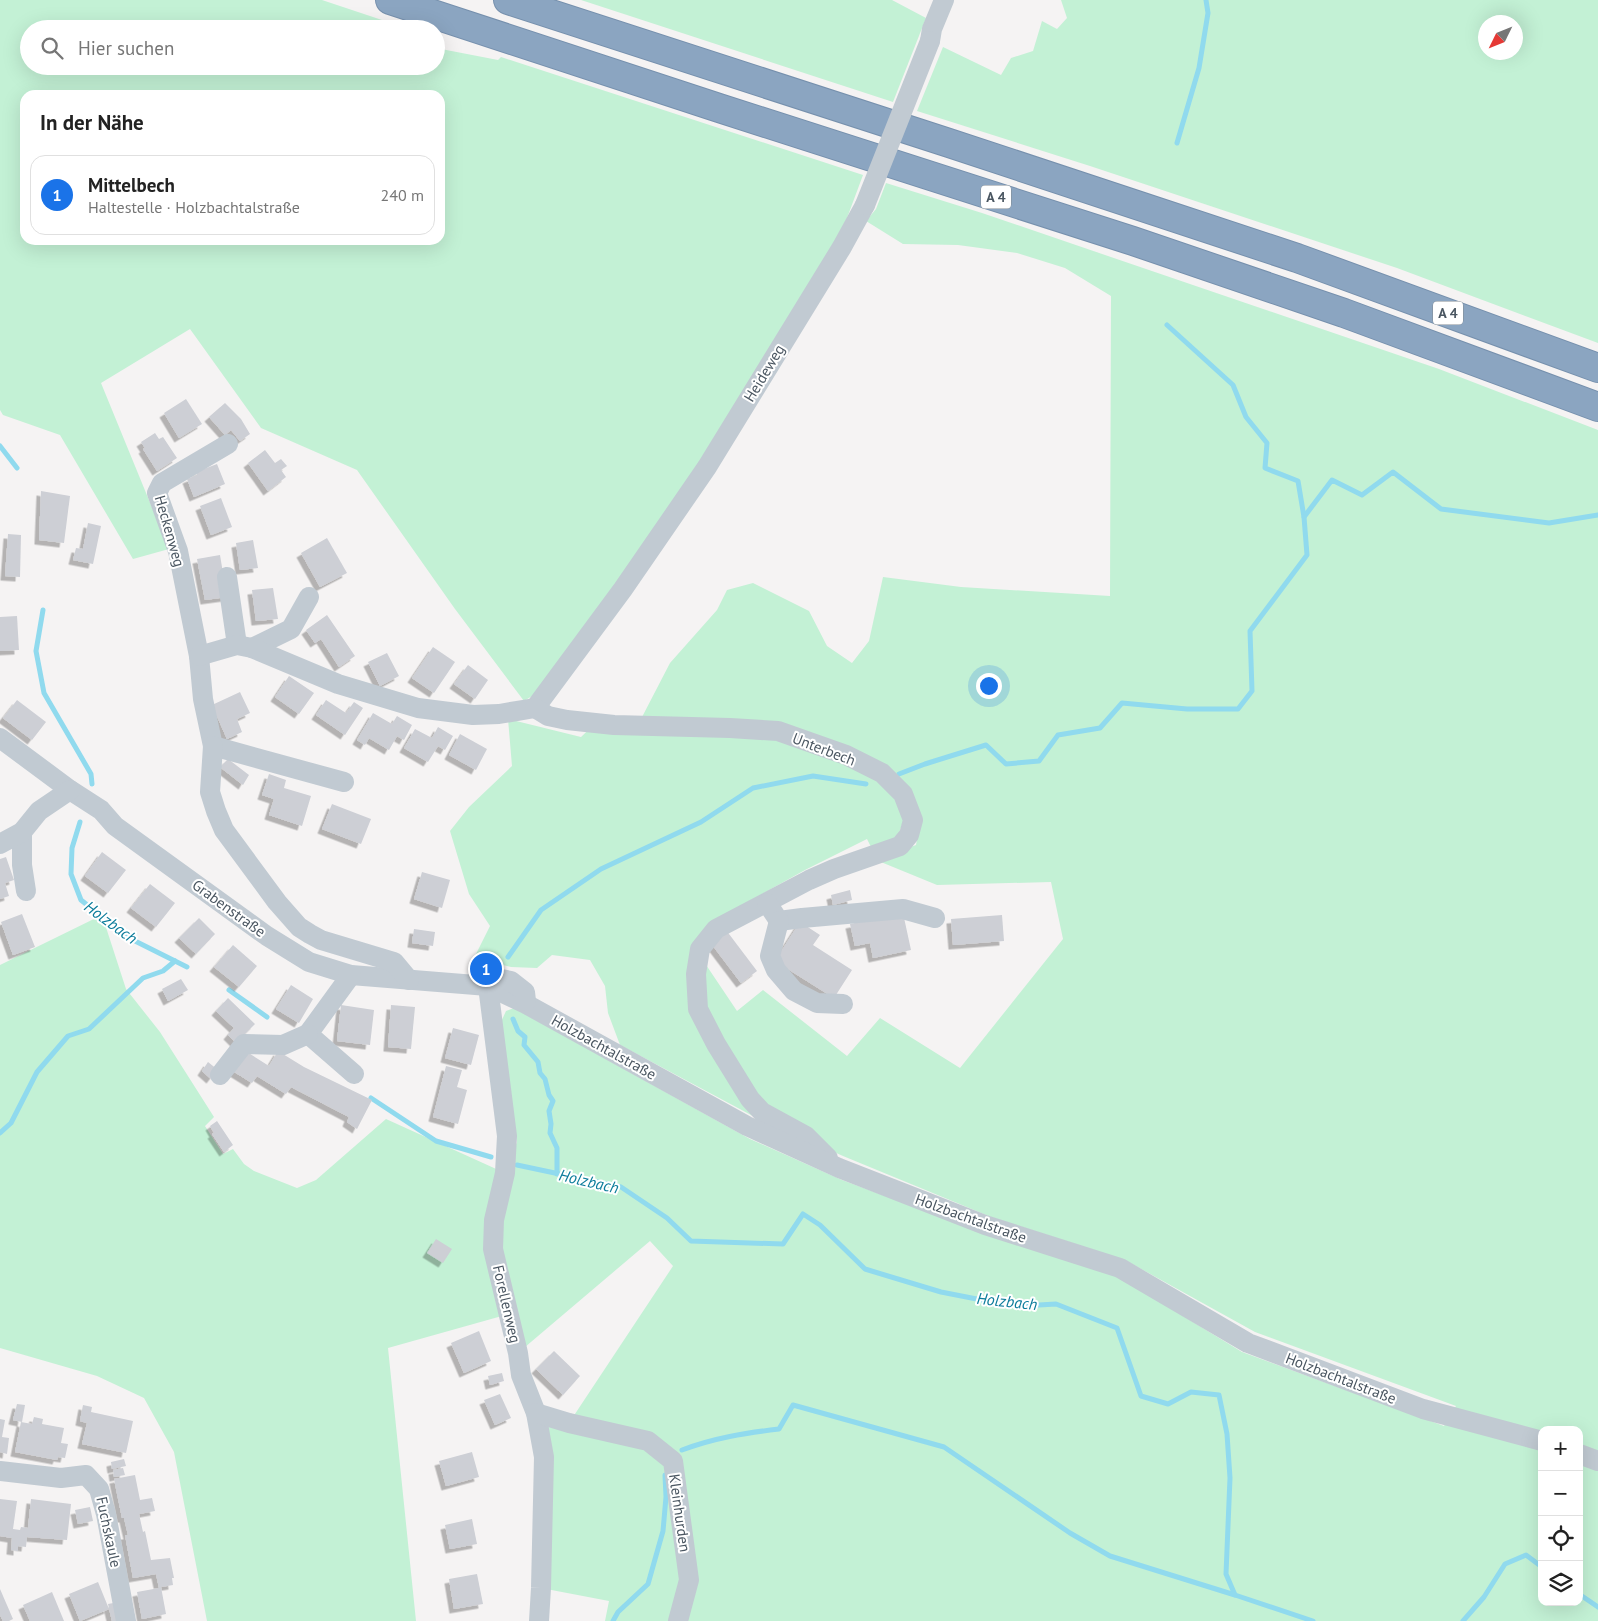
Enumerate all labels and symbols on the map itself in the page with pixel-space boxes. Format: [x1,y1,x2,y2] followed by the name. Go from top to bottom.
[1478,15,1523,60] north arrow
[981,186,1011,208] road number: A 4
[1433,302,1463,324] road number: A 4
[739,341,789,405] street label: Heideweg
[151,493,189,569] street label: Heckenweg
[976,673,1002,699] your location
[790,728,858,770] street label: Unterbech
[189,875,269,941] street label: Grabenstraße
[81,896,141,948] water label: Holzbach
[470,950,502,988] pin: 1
[548,1010,660,1084] street label: Holzbachtalstraße
[557,1164,621,1198] water label: Holzbach
[913,1189,1029,1247] street label: Holzbachtalstraße
[489,1263,525,1345] street label: Forellenweg
[976,1288,1038,1314] water label: Holzbach
[1283,1348,1399,1408] street label: Holzbachtalstraße
[665,1473,695,1553] street label: Kleinhurden
[92,1495,126,1569] street label: Fuchskaule

